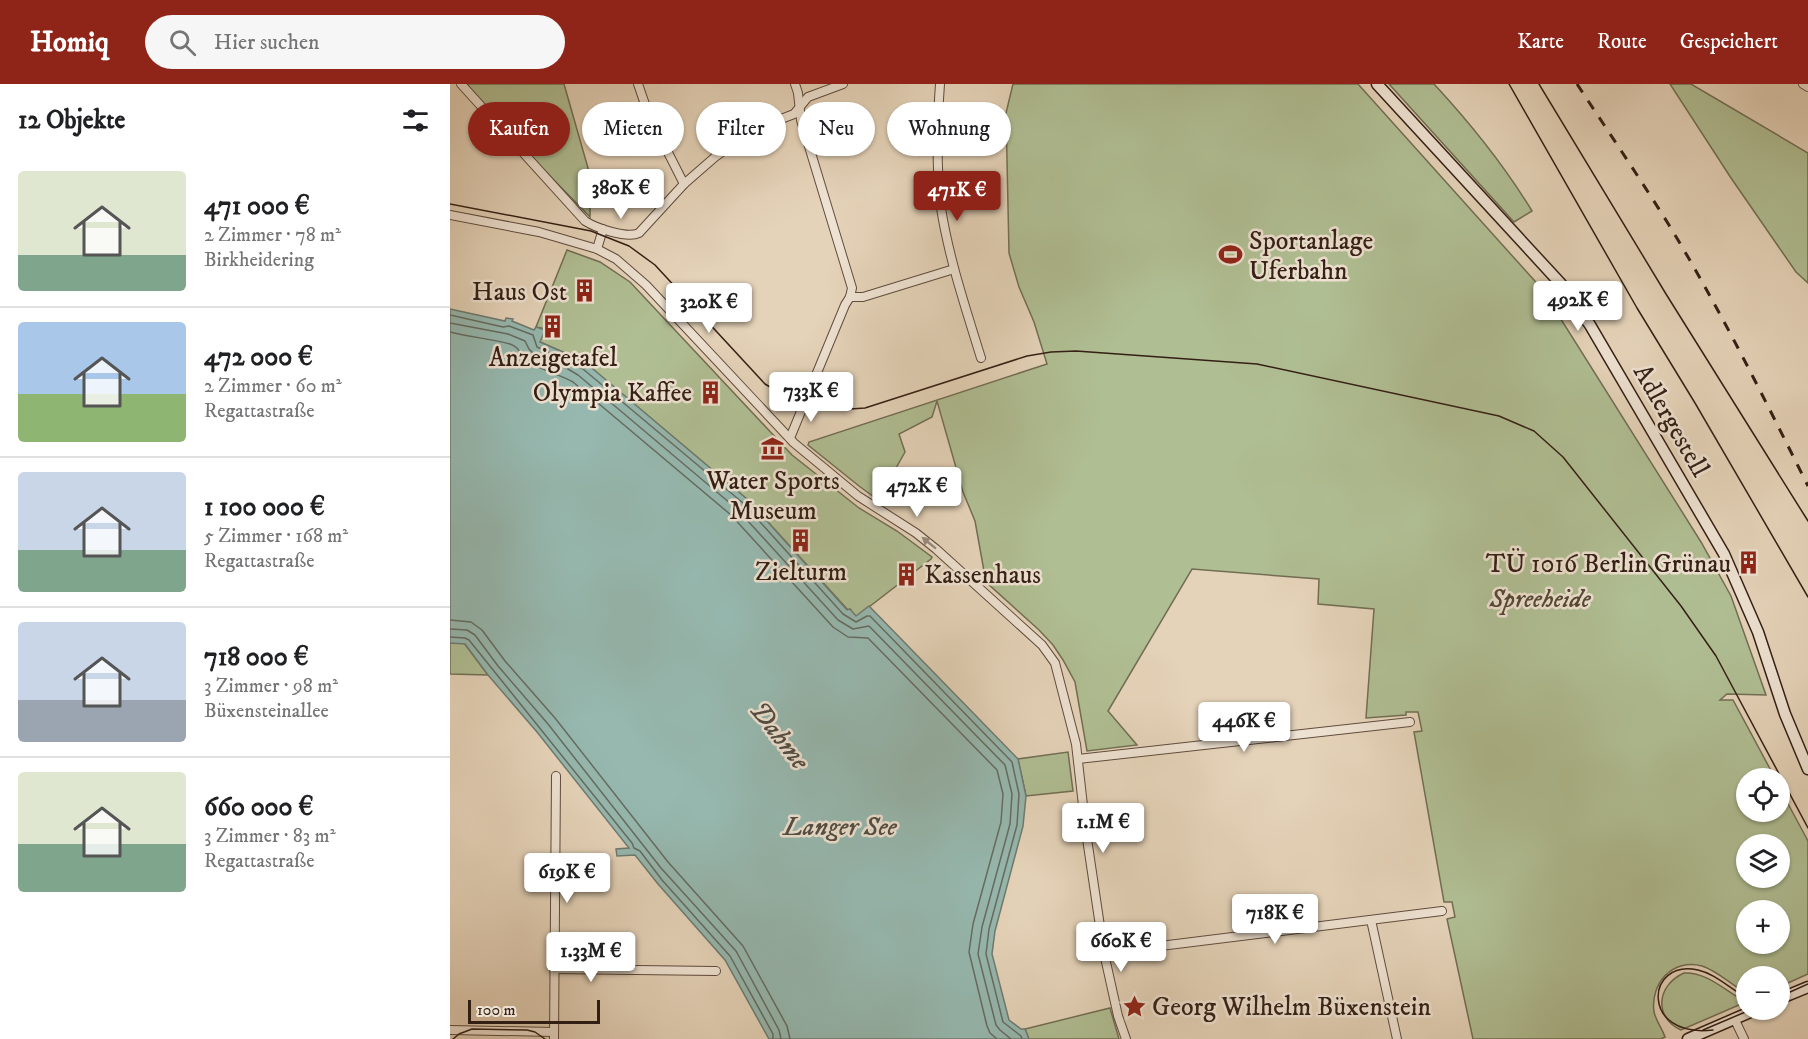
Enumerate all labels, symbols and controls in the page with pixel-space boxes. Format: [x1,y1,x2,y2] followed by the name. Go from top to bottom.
[145,15,565,69] search box
[30,25,109,60] text: Homiq
[166,26,199,59] icon: search
[214,29,319,56] text: Hier suchen
[1517,29,1564,55] text: Karte
[1597,29,1647,55] text: Route
[1680,29,1778,55] text: Gespeichert
[468,102,570,156] chip: Kaufen
[582,102,684,156] chip: Mieten
[696,102,786,156] chip: Filter
[798,102,875,156] chip: Neu
[887,102,1011,156] chip: Wohnung
[18,104,125,137] text: 12 Objekte
[399,104,432,137] icon: filters
[572,169,670,220] pin: 380K €
[908,171,1006,222] pin: 471K €
[592,176,650,201] text: 380K €
[928,178,986,203] text: 471K €
[204,190,310,223] text: 471 000 €
[66,195,138,267] icon: home
[204,223,341,248] text: 2 Zimmer · 78 m²
[1249,225,1373,288] place label: Sportanlage Uferbahn
[1218,242,1244,268] sports icon: Sportanlage Uferbahn
[204,248,314,273] text: Birkheidering
[472,276,567,309] place label: Haus Ost
[572,278,598,304] building icon: Haus Ost
[1529,281,1627,332] pin: 492K €
[660,283,758,334] pin: 320K €
[1547,288,1609,313] text: 492K €
[680,290,738,315] text: 320K €
[540,313,566,339] building icon: Anzeigetafel
[204,341,313,374] text: 472 000 €
[489,342,617,375] place label: Anzeigetafel
[66,346,138,418] icon: home
[1625,359,1716,483] street label: Adlergestell
[762,372,860,423] pin: 733K €
[204,374,342,399] text: 2 Zimmer · 60 m²
[533,377,692,410] place label: Olympia Kaffee
[697,379,723,405] building icon: Olympia Kaffee
[783,379,839,404] text: 733K €
[204,399,314,424] text: Regattastraße
[760,436,786,462] museum icon: Water Sports Museum
[705,465,840,528] place label: Water Sports Museum
[868,467,966,518] pin: 472K €
[886,474,948,499] text: 472K €
[204,491,325,524] text: 1 100 000 €
[66,496,138,568] icon: home
[204,524,348,549] text: 5 Zimmer · 168 m²
[788,527,814,553] building icon: Zielturm
[921,537,937,550] one-way arrow
[1486,548,1731,581] place label: TÜ 1016 Berlin Grünau
[204,549,314,574] text: Regattastraße
[1736,550,1762,576] building icon: TÜ 1016 Berlin Grünau
[755,556,847,589] place label: Zielturm
[924,559,1041,592] place label: Kassenhaus
[893,561,919,587] building icon: Kassenhaus
[1488,583,1592,616] park label: Spreeheide
[204,641,309,674] text: 718 000 €
[66,646,138,718] icon: home
[204,674,338,699] text: 3 Zimmer · 98 m²
[742,694,817,777] water label: Dahme
[204,699,329,724] text: Büxensteinallee
[1195,702,1293,753] pin: 446K €
[1212,709,1276,734] text: 446K €
[1736,768,1790,1020] map controls
[1736,768,1790,822] button: locate
[204,791,313,824] text: 660 000 €
[66,796,138,868] icon: home
[1054,803,1152,854] pin: 1.1M €
[781,810,898,844] water label: Langer See
[1076,810,1130,835] text: 1.1M €
[204,824,336,849] text: 3 Zimmer · 83 m²
[1736,834,1790,888] button: layers
[204,849,314,874] text: Regattastraße
[518,853,616,904] pin: 619K €
[538,860,596,885] text: 619K €
[1226,894,1324,945] pin: 718K €
[1736,900,1790,954] button: +
[1246,901,1304,926] text: 718K €
[1072,922,1170,973] pin: 660K €
[1090,929,1152,954] text: 660K €
[536,932,646,983] pin: 1.33M €
[560,939,622,964] text: 1.33M €
[1736,966,1790,1020] button: −
[1152,991,1431,1024] place label: Georg Wilhelm Büxenstein
[1121,993,1147,1019] place icon: Georg Wilhelm Büxenstein
[468,997,600,1024] scale bar
[477,1000,516,1020] text: 100 m

